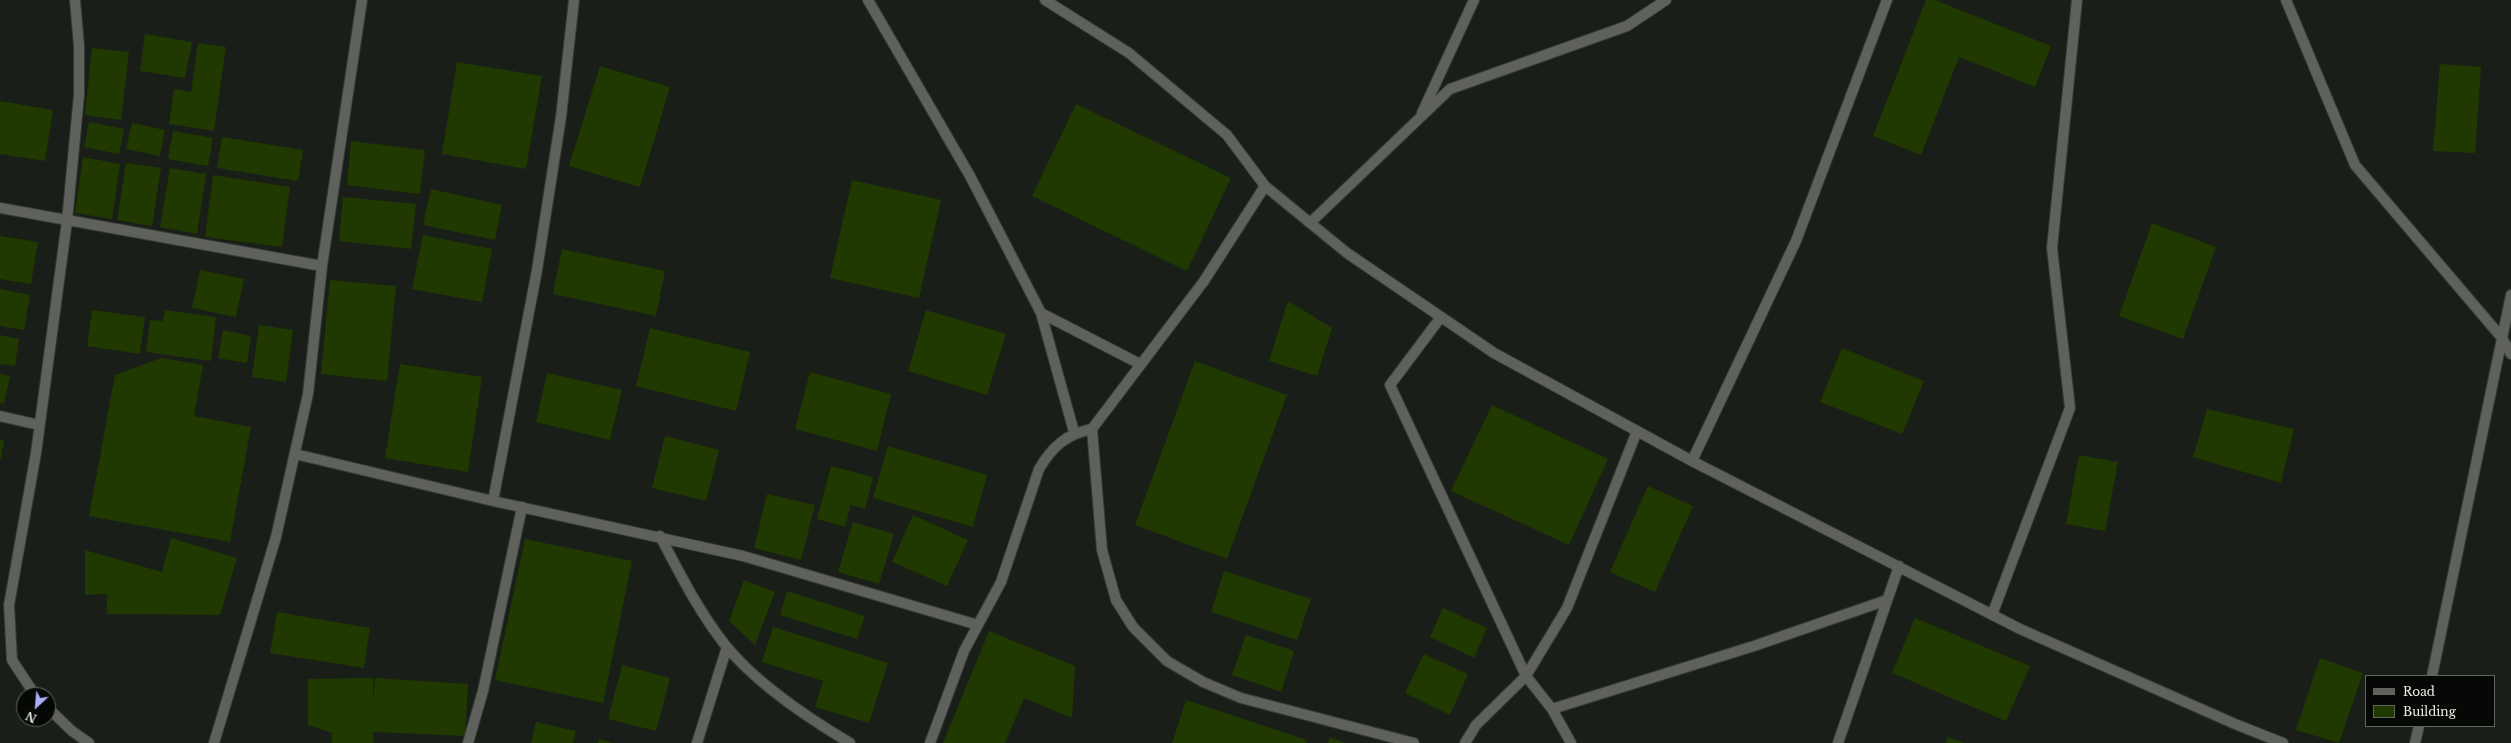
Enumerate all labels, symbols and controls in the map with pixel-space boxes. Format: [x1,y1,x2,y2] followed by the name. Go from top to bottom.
[2365,675,2495,727] legend
[2403,684,2435,699] text: Road
[16,687,56,727] north arrow
[2403,704,2456,719] text: Building
[23,708,39,725] text: N

